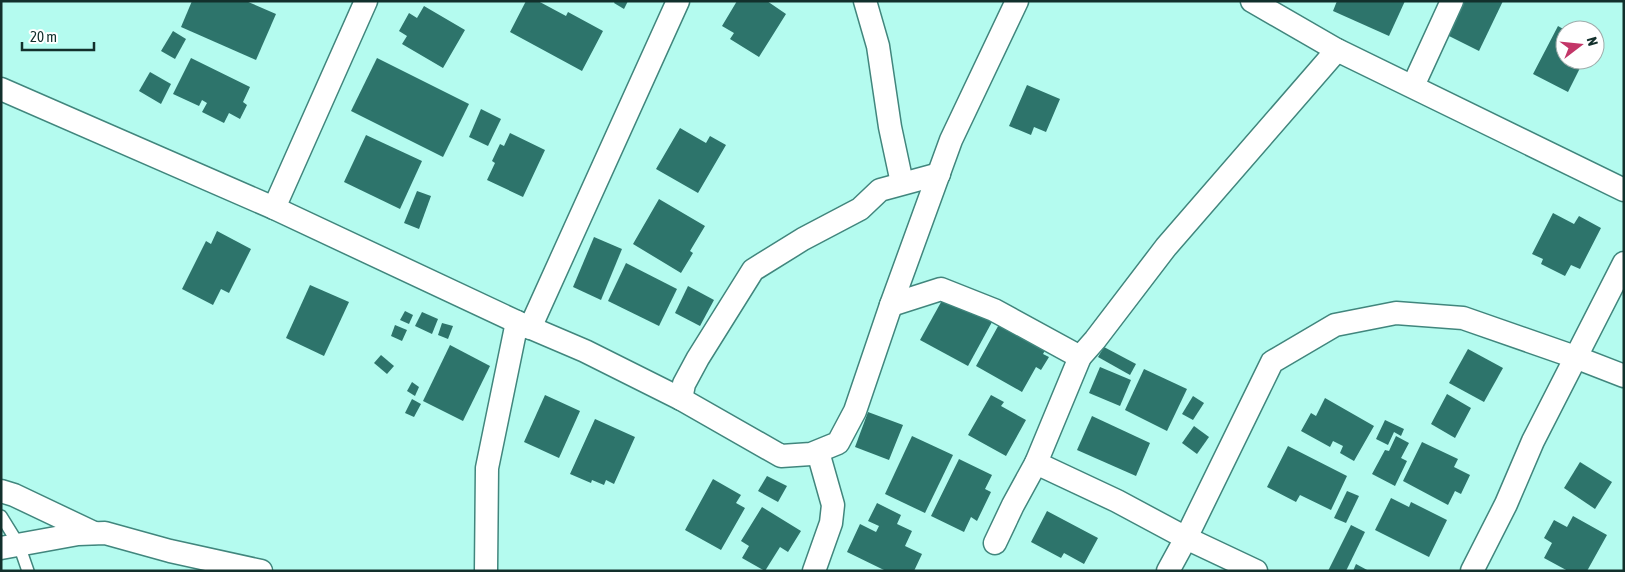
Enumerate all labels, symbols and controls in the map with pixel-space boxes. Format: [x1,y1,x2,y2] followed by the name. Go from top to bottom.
[22,20,95,52] scale bar
[1555,20,1605,70] north arrow
[30,28,57,45] text: 20 m
[1584,35,1601,48] text: N

